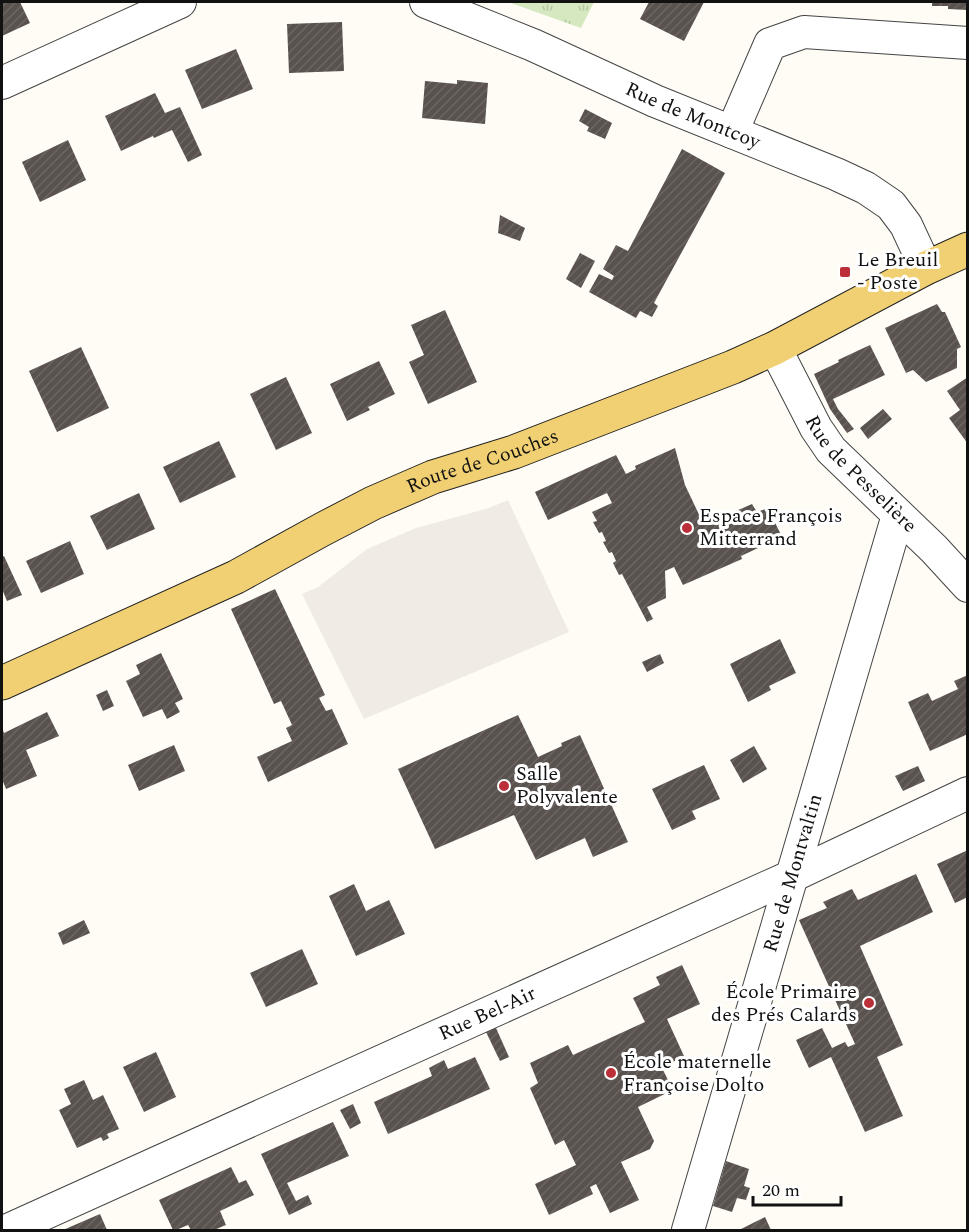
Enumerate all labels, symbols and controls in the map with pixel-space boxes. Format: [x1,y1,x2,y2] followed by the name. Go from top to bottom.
[620,74,766,157] street label: Rue de Montcoy
[857,245,938,298] place label: Le Breuil - Poste
[838,265,852,279] marker: Le Breuil - Poste
[797,410,924,540] street label: Rue de Pesselière
[402,421,563,502] street label: Route de Couches
[699,501,843,554] place label: Espace François Mitterrand
[680,521,694,535] marker: Espace François Mitterrand
[516,759,618,812] place label: Salle Polyvalente
[497,779,511,793] marker: Salle Polyvalente
[755,790,830,956] street label: Rue de Montvaltin
[711,977,857,1030] place label: École Primaire des Prés Calards
[434,978,541,1049] street label: Rue Bel-Air
[862,996,876,1010] marker: École Primaire des Prés Calards
[623,1047,771,1100] place label: École maternelle Françoise Dolto
[604,1066,618,1080] marker: École maternelle Françoise Dolto
[753,1169,842,1207] scale bar
[762,1177,800,1204] text: 20 m

